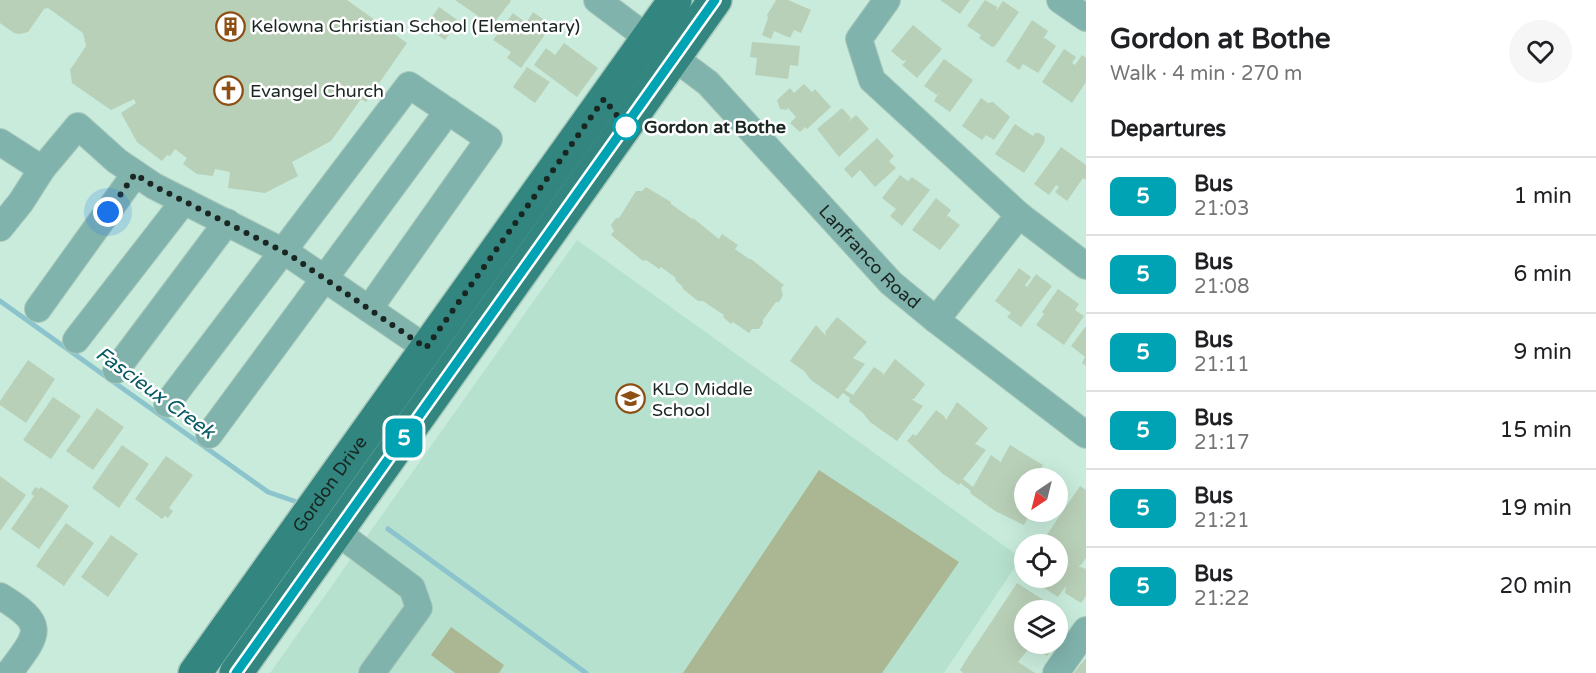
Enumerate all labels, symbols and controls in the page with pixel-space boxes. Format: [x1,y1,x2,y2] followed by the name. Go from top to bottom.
[214,10,246,42] building icon: Kelowna Christian School (Elementary)
[251,15,580,37] place label: Kelowna Christian School (Elementary)
[1509,20,1572,83] button: heart
[1110,22,1331,56] text: Gordon at Bothe
[1110,62,1302,86] text: Walk · 4 min · 270 m
[213,75,245,107] church icon: Evangel Church
[250,80,384,102] place label: Evangel Church
[613,114,639,140] marker: Gordon at Bothe
[644,116,786,138] place label: Gordon at Bothe
[1110,116,1226,142] text: Departures
[1194,171,1233,197] text: Bus
[1513,183,1572,209] text: 1 min
[1136,184,1150,209] text: 5
[93,197,123,227] your location
[1194,197,1249,221] text: 21:03
[814,200,925,313] street label: Lanfranco Road
[1194,249,1233,275] text: Bus
[1513,261,1572,287] text: 6 min
[1136,262,1150,287] text: 5
[1194,275,1249,299] text: 21:08
[1194,327,1233,353] text: Bus
[1513,339,1572,365] text: 9 min
[1136,340,1150,365] text: 5
[91,342,221,445] water label: Fascieux Creek
[1194,353,1249,377] text: 21:11
[652,378,753,421] place label: KLO Middle School
[615,383,647,415] school or university icon: KLO Middle School
[1194,405,1233,431] text: Bus
[1500,417,1572,443] text: 15 min
[384,418,424,458] line badge: 5
[1136,418,1150,443] text: 5
[397,426,411,451] text: 5
[1194,431,1249,455] text: 21:17
[288,432,372,537] street label: Gordon Drive
[1014,468,1068,522] north arrow
[1014,468,1068,654] map controls
[1194,483,1233,509] text: Bus
[1500,495,1572,521] text: 19 min
[1136,496,1150,521] text: 5
[1194,509,1249,533] text: 21:21
[1014,534,1068,588] button: locate
[1194,561,1233,587] text: Bus
[1500,573,1572,599] text: 20 min
[1136,574,1150,599] text: 5
[1194,587,1249,611] text: 21:22
[1014,600,1068,654] button: layers

